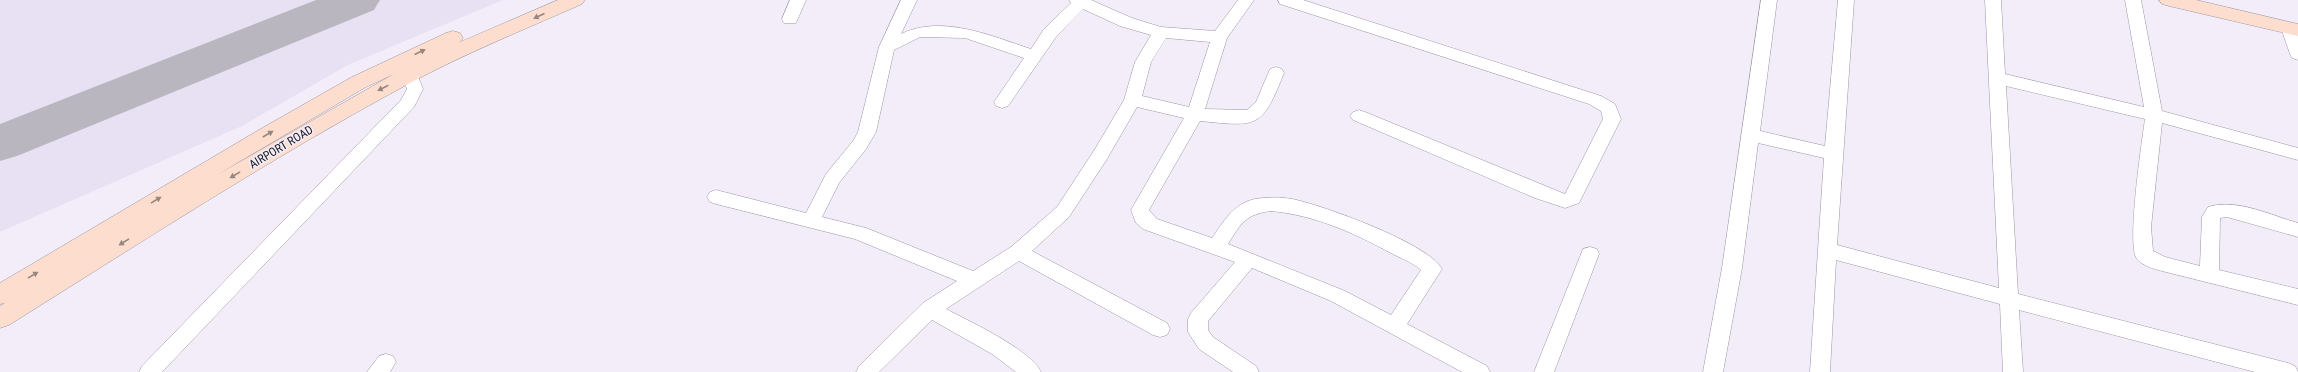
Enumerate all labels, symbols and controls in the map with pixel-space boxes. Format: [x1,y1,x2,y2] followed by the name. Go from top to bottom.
[534,13,545,19] one-way arrow
[414,49,426,55] one-way arrow
[378,85,389,91] one-way arrow
[247,122,316,172] street label: AIRPORT ROAD
[263,130,273,138] one-way arrow
[229,171,241,178] one-way arrow
[151,196,161,204] one-way arrow
[118,239,130,246] one-way arrow
[27,271,39,278] one-way arrow

